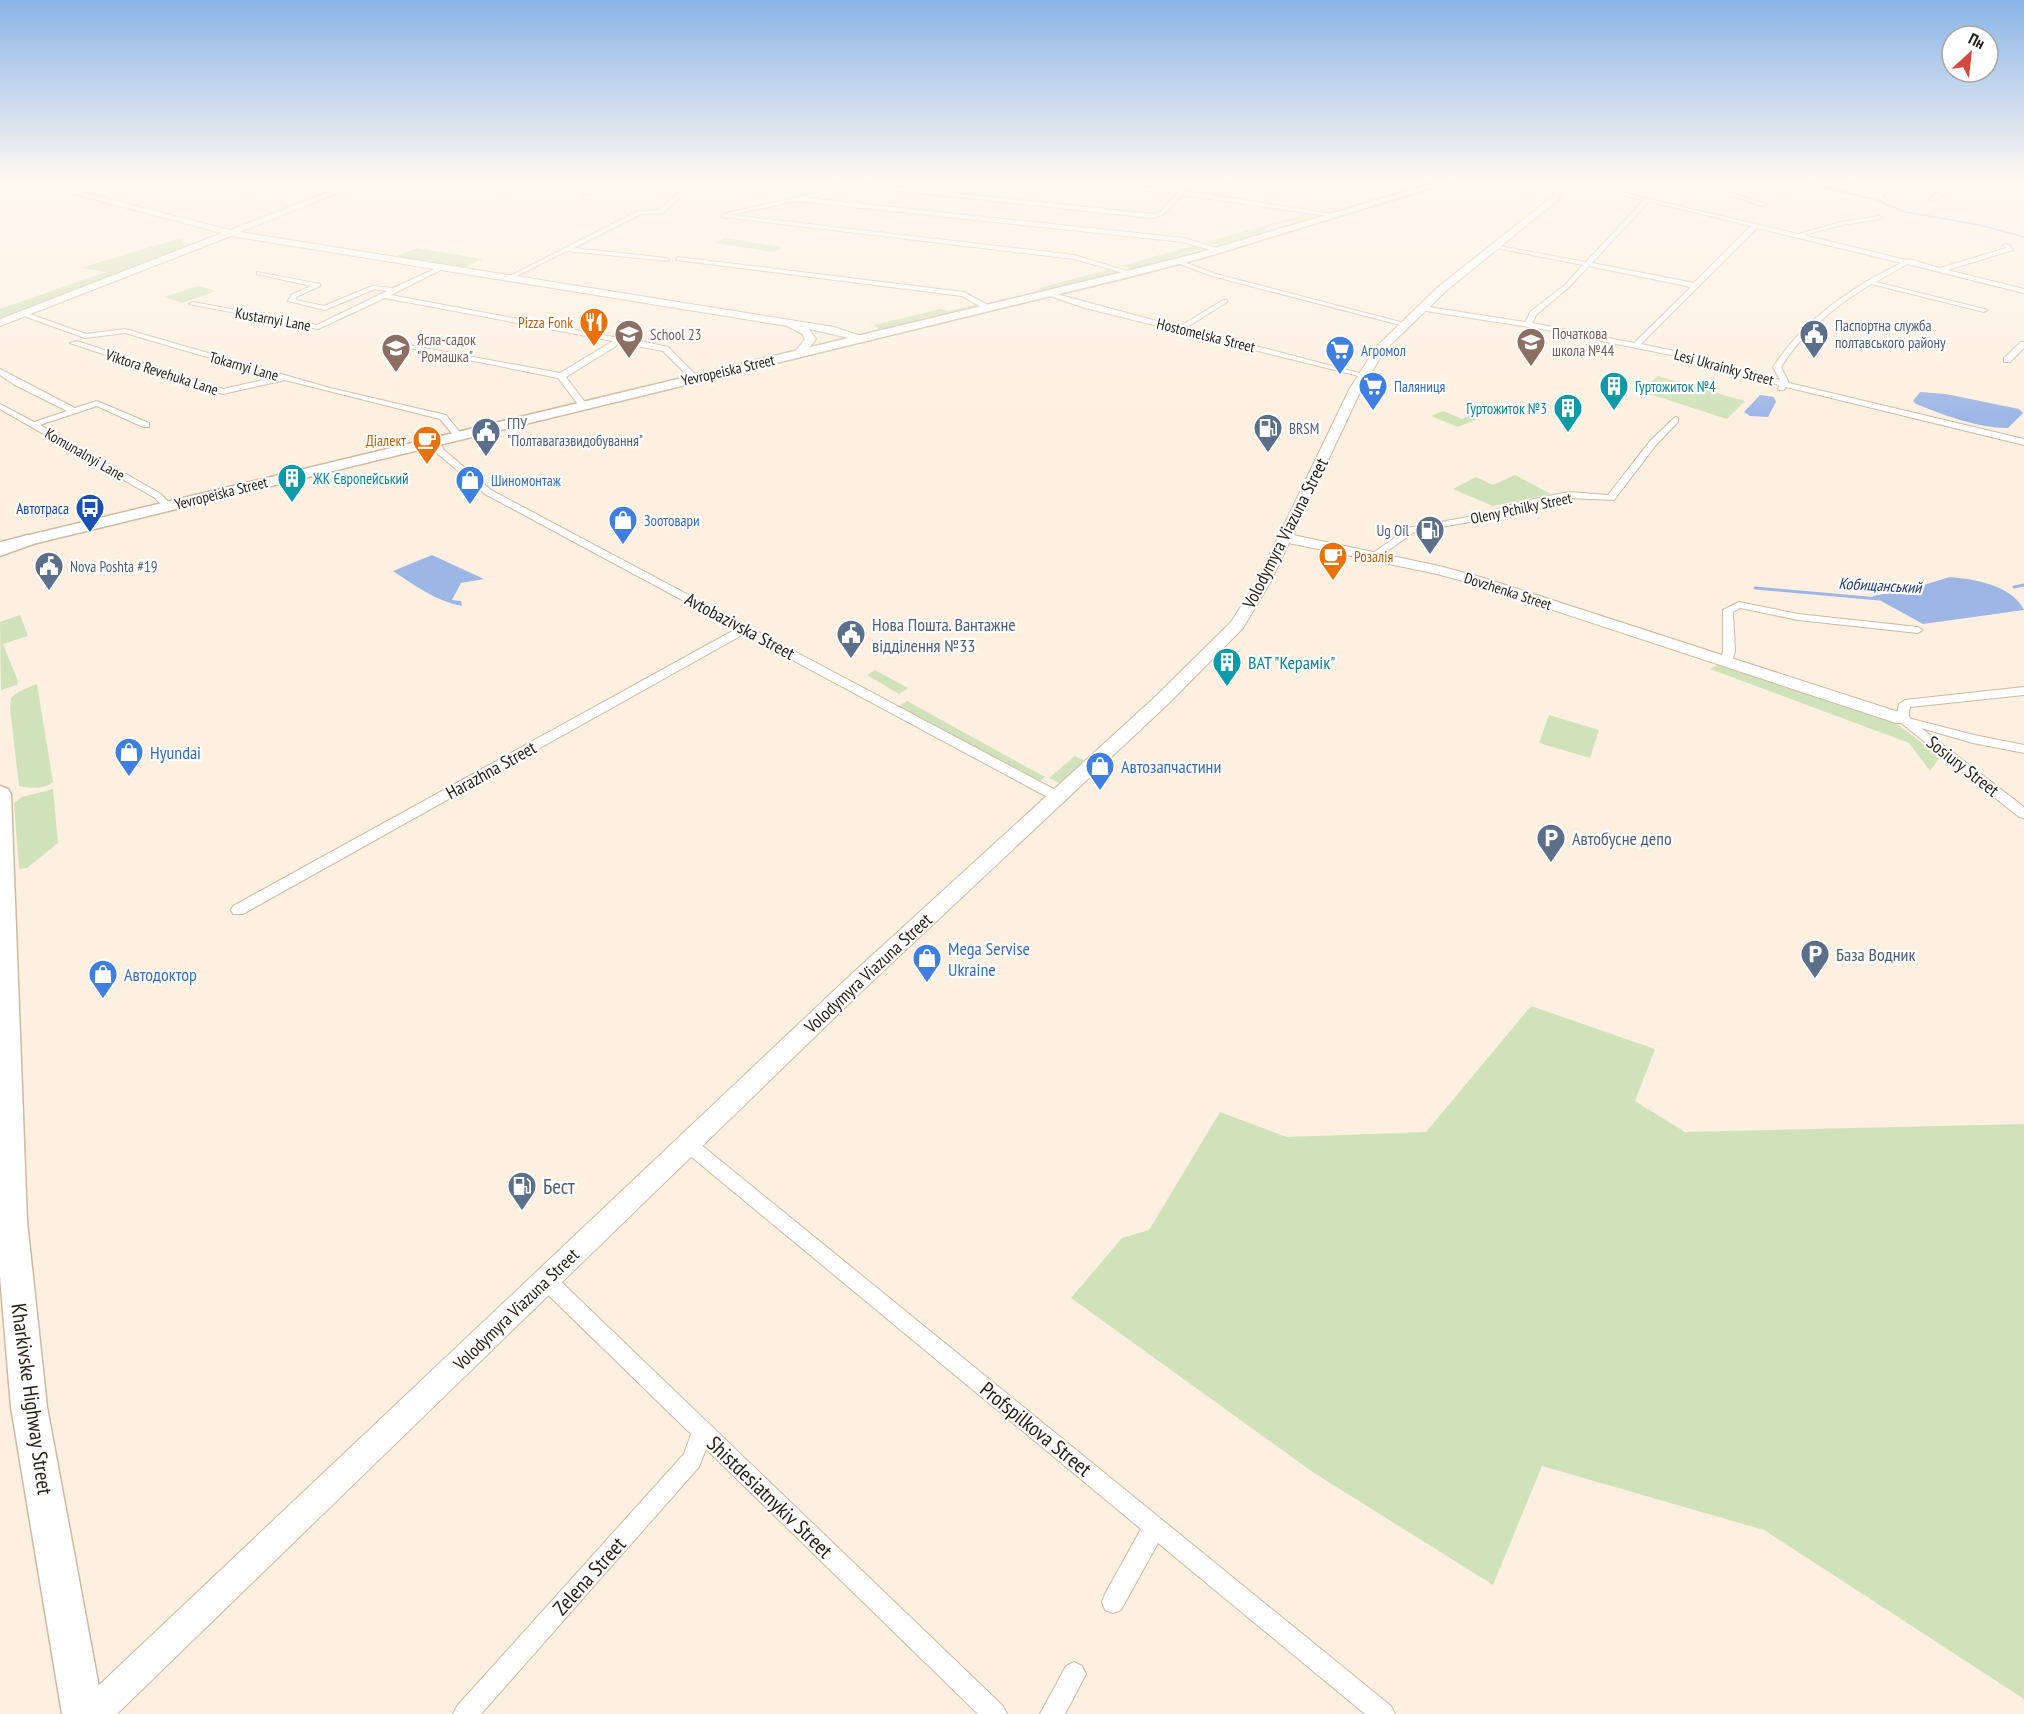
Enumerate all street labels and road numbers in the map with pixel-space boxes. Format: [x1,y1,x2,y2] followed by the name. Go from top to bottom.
[234,303,312,335] street label: Kustarnyi Lane
[1155,314,1257,356] street label: Hostomelska Street
[102,345,221,399] street label: Viktora Revehuka Lane
[1672,345,1776,389] street label: Lesi Ukrainky Street
[207,347,281,385] street label: Tokarnyi Lane
[679,350,777,390] street label: Yevropeiska Street
[42,423,128,485] street label: Komunalnyi Lane
[1237,454,1333,613] street label: Volodymyra Viazuna Street
[173,472,269,514] street label: Yevropeiska Street
[1469,488,1573,528] street label: Oleny Pchilky Street
[1462,568,1554,614] street label: Dovzhenka Street
[681,587,799,665] street label: Avtobazivska Street
[1922,731,2004,801] street label: Sosiury Street
[442,736,540,804] street label: Harazhna Street
[799,908,936,1039] street label: Volodymyra Viazuna Street
[448,1243,584,1376] street label: Volodymyra Viazuna Street
[5,1302,59,1497] street label: Kharkivske Highway Street
[975,1376,1097,1482] street label: Profspilkova Street
[701,1430,839,1564] street label: Shistdesiatnykiv Street
[547,1531,631,1621] street label: Zelena Street

